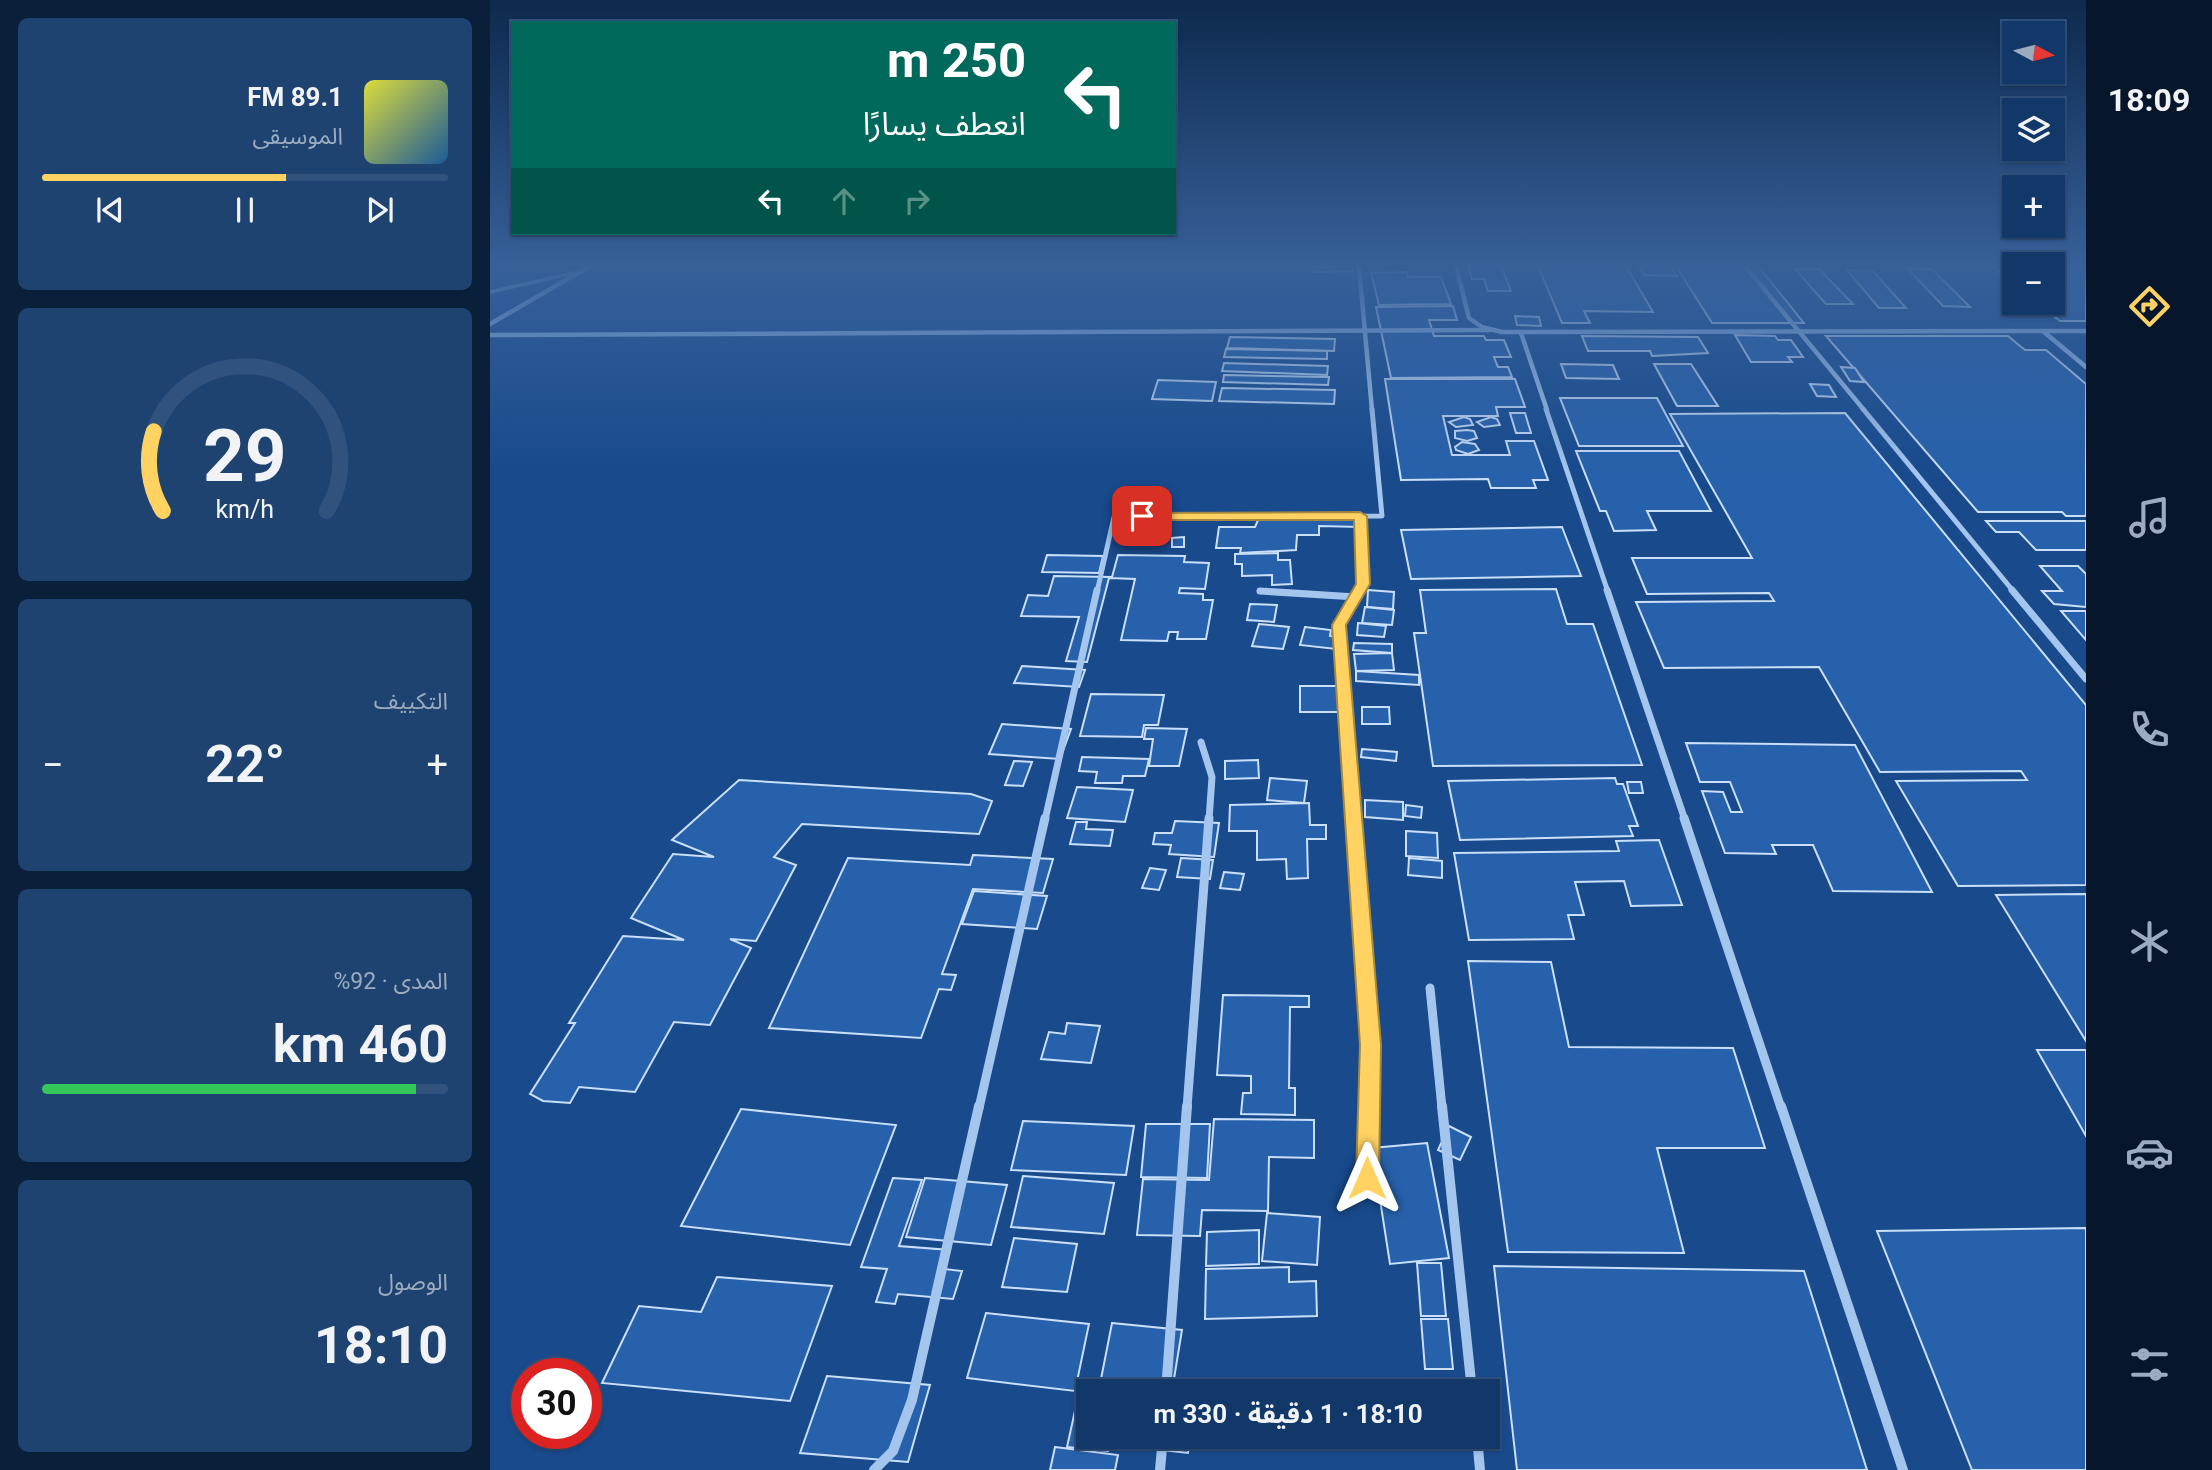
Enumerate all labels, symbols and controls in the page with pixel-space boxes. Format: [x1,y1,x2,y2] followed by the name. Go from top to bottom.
[2002,21,2065,84] north arrow
[2002,21,2065,315] map controls
[887,32,1026,89] text: 250 m
[1050,49,1141,140] icon: left
[2108,81,2190,119] text: 18:09
[247,82,343,112] text: 89.1 FM
[2002,98,2065,161] button: layers
[863,105,1026,143] text: انعطف يسارًا
[252,123,343,150] text: الموسيقى
[2002,175,2065,238] button: +
[752,182,790,220] icon: left
[825,182,863,220] icon: ahead
[898,182,936,220] icon: right
[91,191,129,229] icon: previous
[226,191,264,229] icon: pause
[361,191,399,229] icon: next
[2002,252,2065,315] button: −
[2125,282,2174,331] icon: directions
[203,413,287,499] text: 29
[1112,486,1172,546] pin
[2125,493,2174,542] icon: music
[216,494,274,523] text: km/h
[1123,497,1161,535] icon: arrive
[374,688,448,715] text: التكييف
[2125,705,2174,754] icon: phone
[205,734,285,795] text: 22°
[42,743,64,787] text: −
[426,743,448,787] text: +
[2125,917,2174,966] icon: climate
[333,968,448,995] text: المدى · 92%
[273,1014,448,1075] text: 460 km
[2125,1128,2174,1177] icon: car
[1330,1141,1404,1215] position arrow
[378,1269,448,1296] text: الوصول
[314,1315,448,1376] text: 18:10
[2125,1340,2174,1389] icon: filters
[511,1358,602,1449] speed limit sign: 30
[1153,1399,1423,1429] text: 18:10 · 1 دقيقة · 330 m

